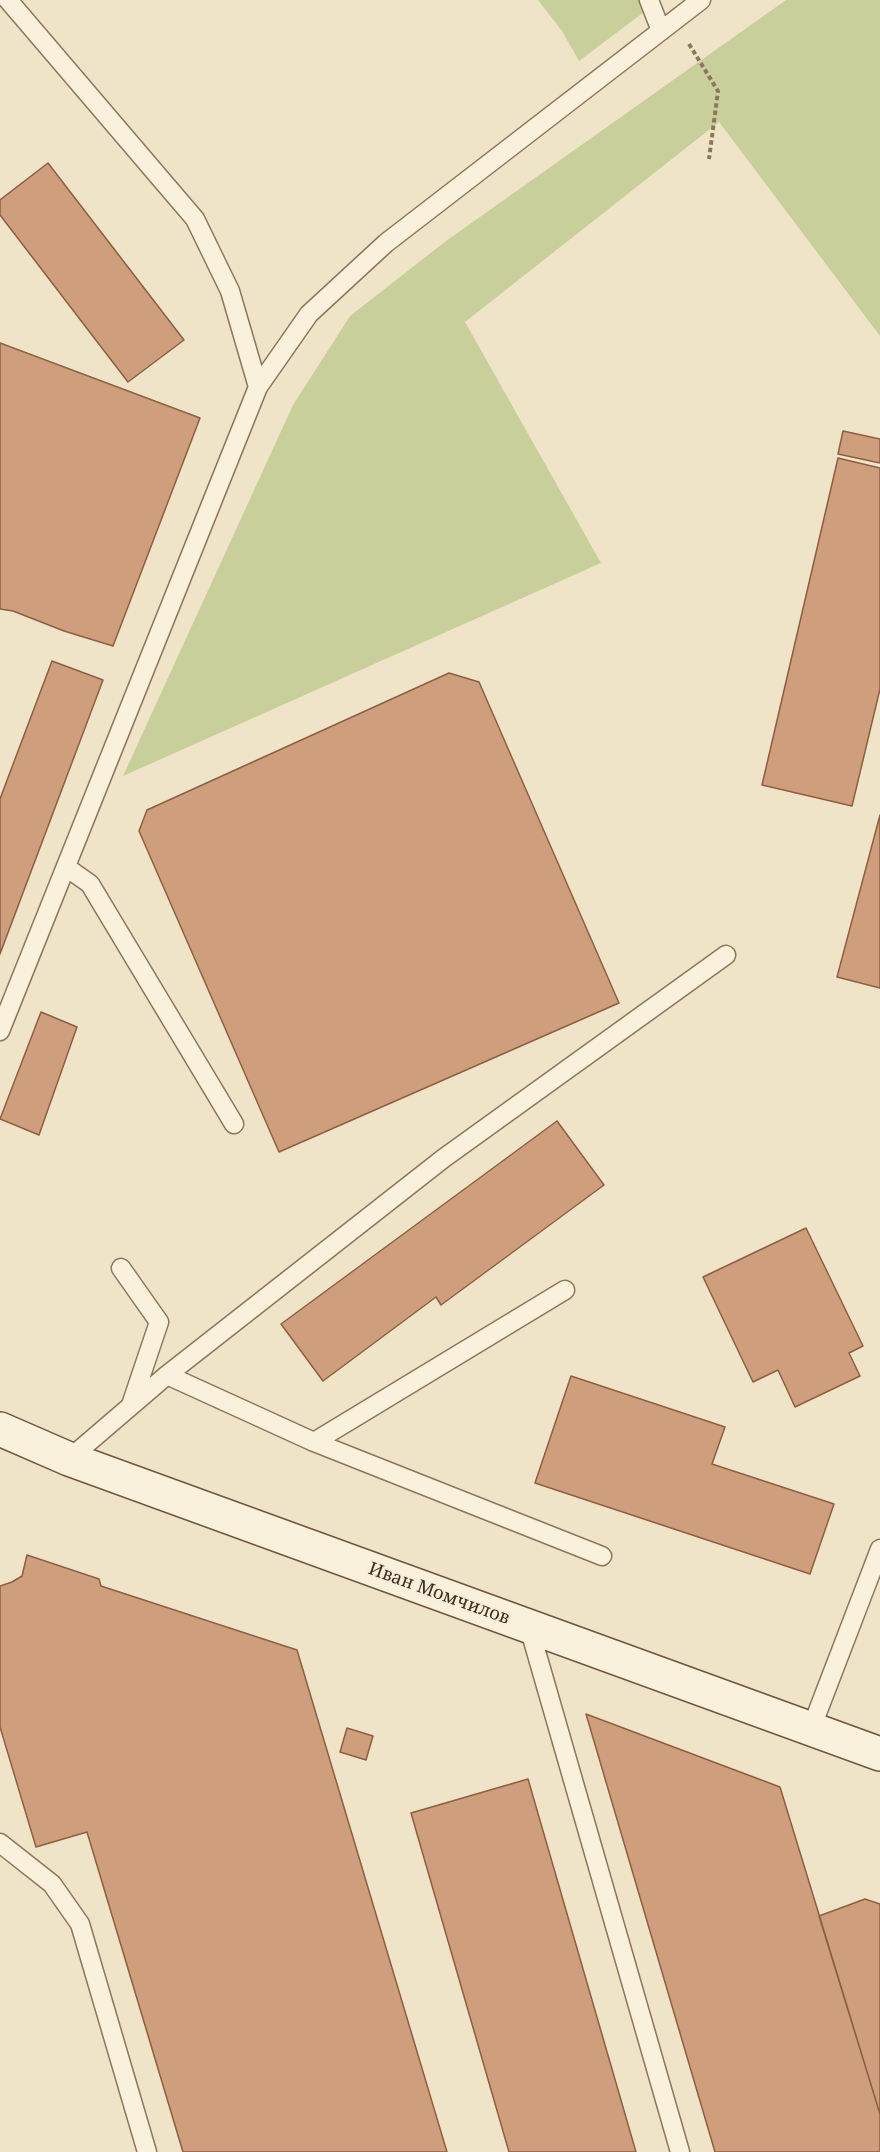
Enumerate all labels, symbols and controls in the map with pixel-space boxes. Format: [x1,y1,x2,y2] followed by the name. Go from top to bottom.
[365,1558,513,1630] street label: Иван Момчилов

